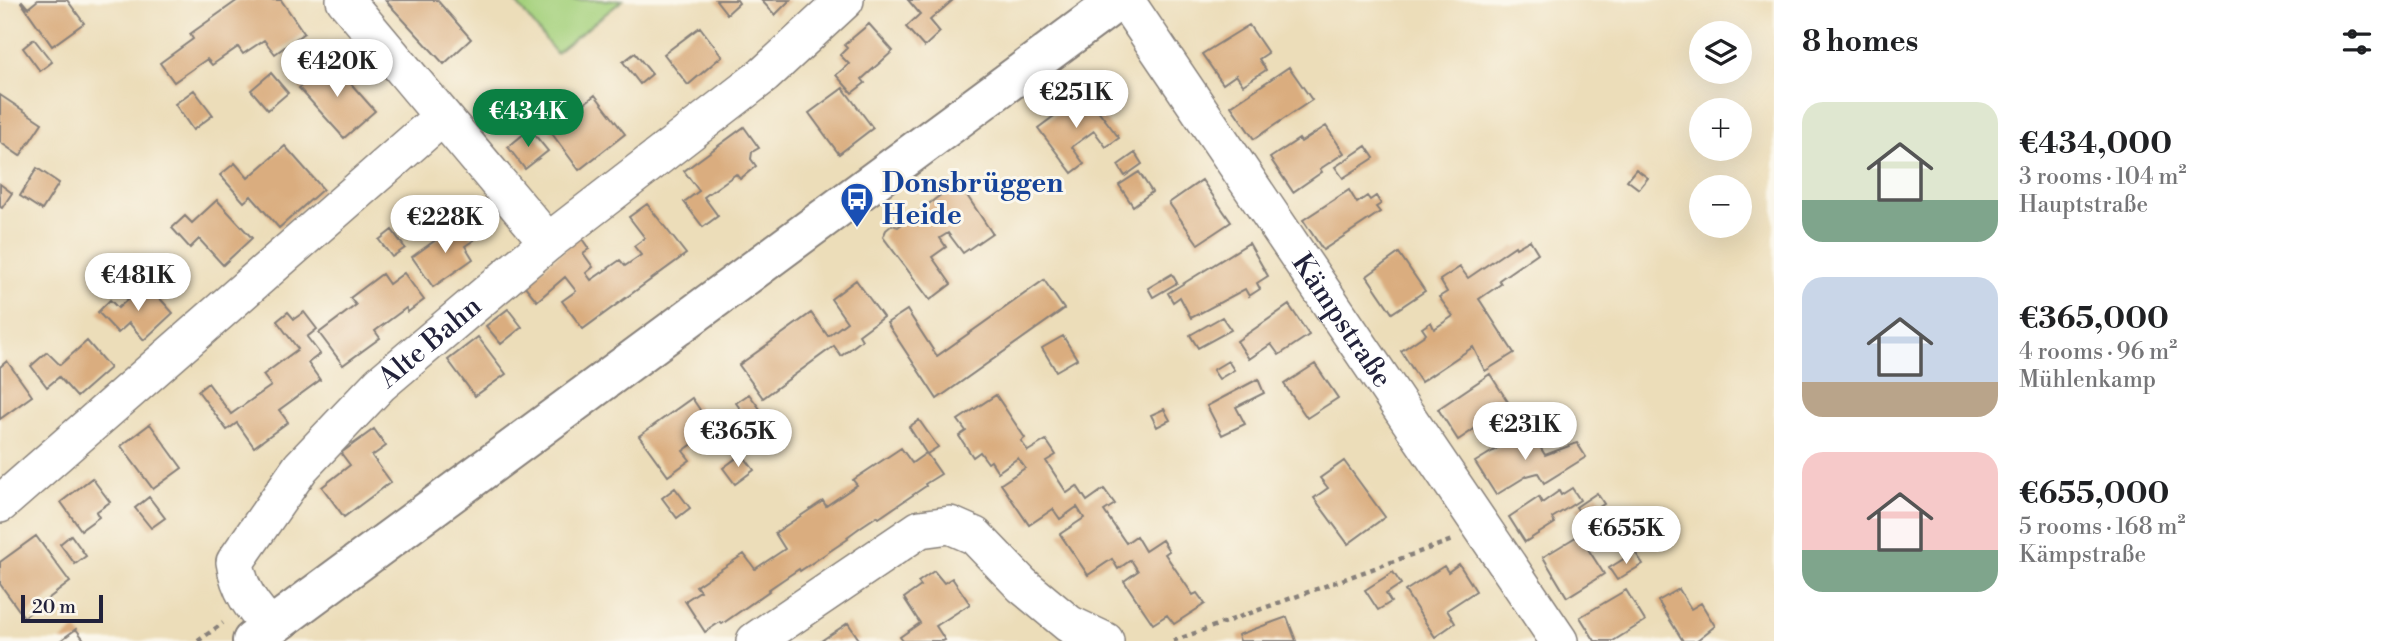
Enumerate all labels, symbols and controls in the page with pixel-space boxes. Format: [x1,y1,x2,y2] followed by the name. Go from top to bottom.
[1689,21,1752,238] map controls
[1689,21,1752,84] button: layers
[1802,23,1918,61] text: 8 homes
[2338,23,2376,61] icon: filters
[288,40,386,99] pin: €420K
[297,48,377,76] text: €420K
[1027,71,1125,130] pin: €251K
[1039,79,1113,107] text: €251K
[479,90,577,149] pin: €434K
[489,98,567,126] text: €434K
[1689,98,1752,161] button: +
[2019,125,2172,163] text: €434,000
[1858,130,1942,214] icon: home
[2019,163,2187,191] text: 3 rooms · 104 m²
[882,166,1064,233] place label: Donsbrüggen Heide
[1689,175,1752,238] button: −
[838,180,876,229] bus stop icon: Donsbrüggen Heide
[2019,191,2148,219] text: Hauptstraße
[396,196,494,255] pin: €228K
[406,204,484,232] text: €228K
[1284,247,1400,394] street label: Kämpstraße
[89,254,187,313] pin: €481K
[101,262,175,290] text: €481K
[370,288,489,396] street label: Alte Bahn
[2019,300,2169,338] text: €365,000
[1858,305,1942,389] icon: home
[2019,338,2177,366] text: 4 rooms · 96 m²
[2019,366,2156,394] text: Mühlenkamp
[1476,402,1574,462] pin: €231K
[689,410,787,469] pin: €365K
[1489,411,1561,439] text: €231K
[700,418,776,446] text: €365K
[2019,475,2169,513] text: €655,000
[1858,480,1942,564] icon: home
[1577,506,1675,566] pin: €655K
[2019,513,2186,541] text: 5 rooms · 168 m²
[1588,515,1664,543] text: €655K
[2019,541,2146,569] text: Kämpstraße
[21,592,103,624] scale bar
[32,595,76,619] text: 20 m

